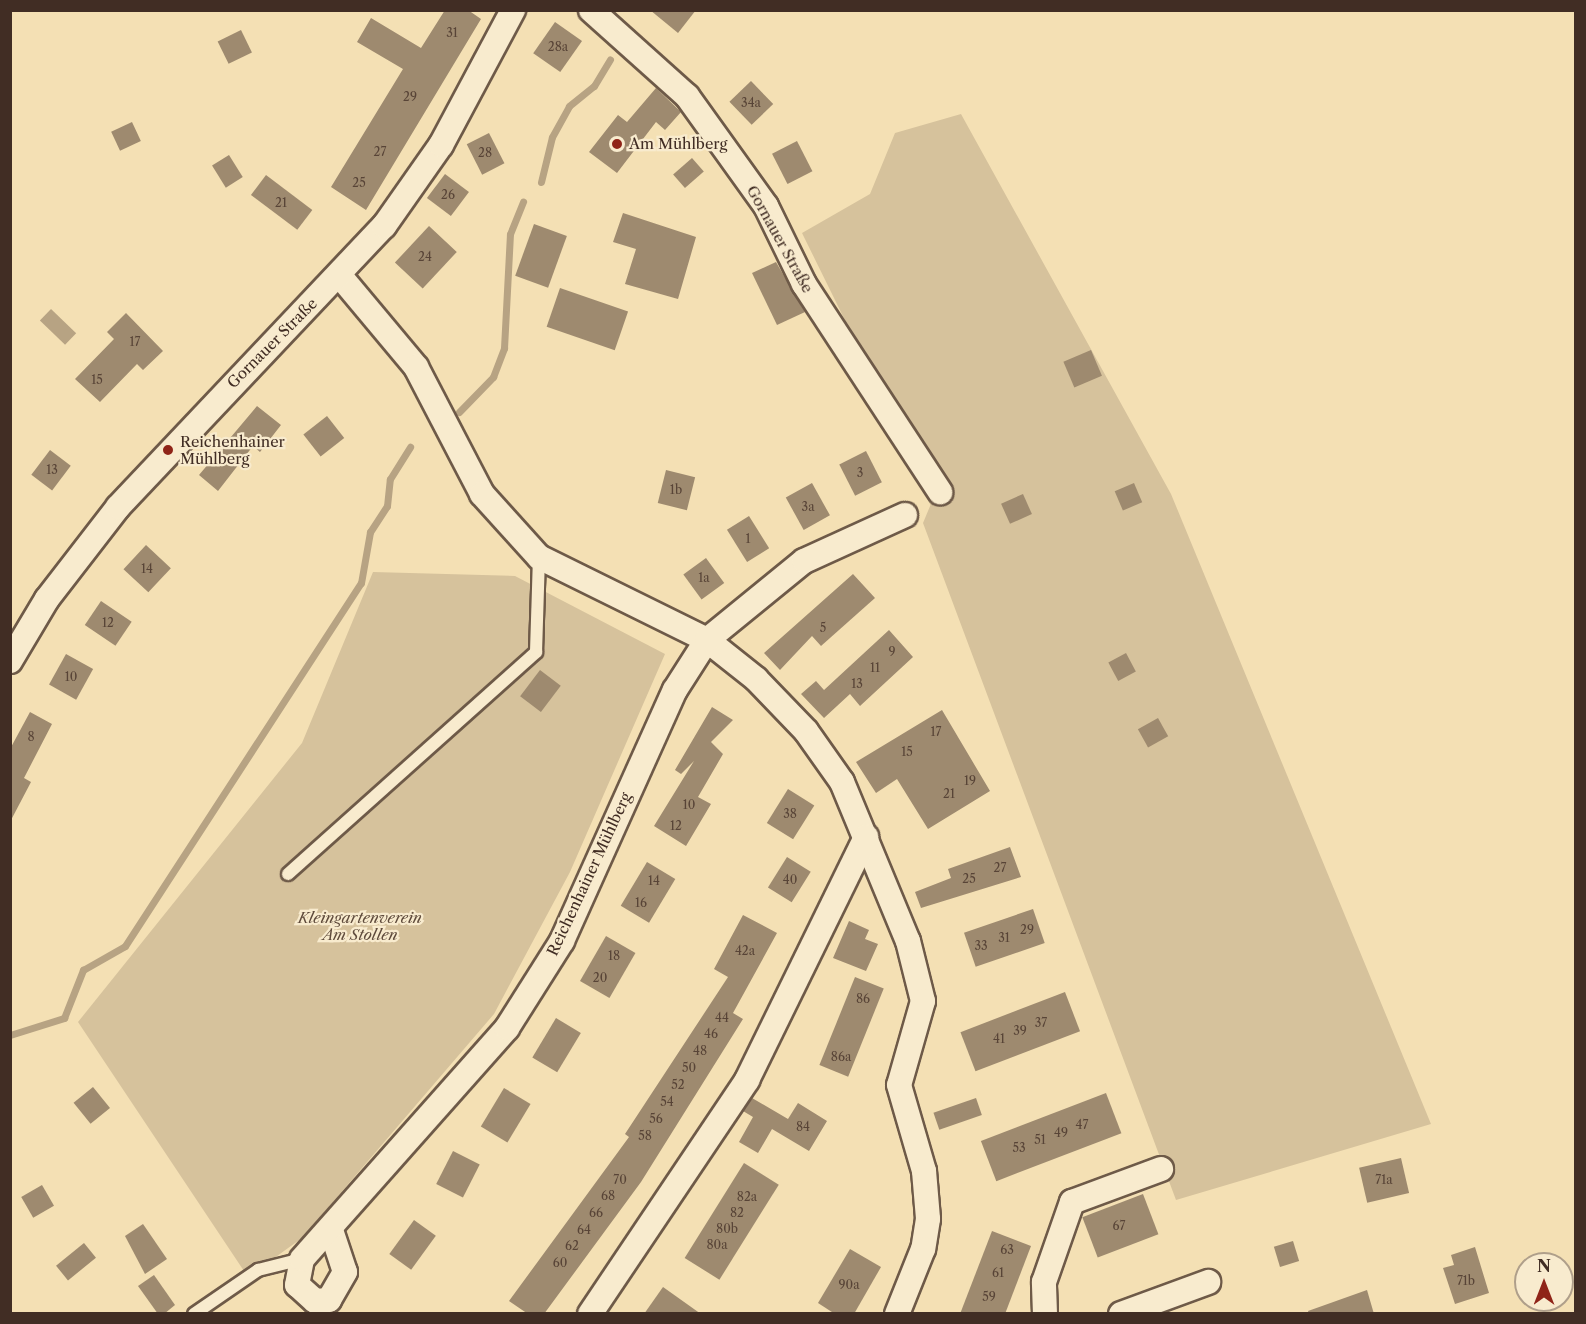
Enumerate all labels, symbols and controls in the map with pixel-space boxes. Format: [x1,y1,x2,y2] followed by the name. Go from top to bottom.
[446,26,458,40] house number: 31
[548,40,568,54] house number: 28a
[403,90,417,104] house number: 29
[741,96,761,110] house number: 34a
[629,135,727,153] place label: Am Mühlberg
[610,137,624,151] marker: Am Mühlberg
[374,145,386,159] house number: 27
[478,146,492,160] house number: 28
[352,176,366,190] house number: 25
[743,182,817,296] street label: Gornauer Straße
[441,188,455,202] house number: 26
[275,196,287,210] house number: 21
[418,250,432,264] house number: 24
[223,294,321,392] street label: Gornauer Straße
[130,335,140,349] house number: 17
[91,373,103,387] house number: 15
[180,432,285,467] place label: Reichenhainer Mühlberg
[161,443,175,457] marker: Reichenhainer Mühlberg
[46,463,58,477] house number: 13
[857,466,863,480] house number: 3
[670,483,682,497] house number: 1b
[802,500,814,514] house number: 3a
[745,532,751,546] house number: 1
[141,562,153,576] house number: 14
[698,571,710,585] house number: 1a
[102,616,114,630] house number: 12
[820,621,826,635] house number: 5
[888,645,896,659] house number: 9
[870,661,880,675] house number: 11
[65,670,77,684] house number: 10
[851,677,863,691] house number: 13
[931,725,941,739] house number: 17
[27,730,35,744] house number: 8
[901,745,913,759] house number: 15
[964,774,976,788] house number: 19
[943,787,955,801] house number: 21
[543,789,635,959] street label: Reichenhainer Mühlberg
[683,798,695,812] house number: 10
[783,807,797,821] house number: 38
[670,819,682,833] house number: 12
[994,861,1006,875] house number: 27
[962,872,976,886] house number: 25
[783,873,797,887] house number: 40
[648,874,660,888] house number: 14
[635,896,647,910] house number: 16
[298,908,422,943] park label: Kleingartenverein Am Stollen
[1020,923,1034,937] house number: 29
[998,931,1010,945] house number: 31
[974,939,988,953] house number: 33
[735,944,755,958] house number: 42a
[608,949,620,963] house number: 18
[593,971,607,985] house number: 20
[856,992,870,1006] house number: 86
[715,1011,729,1025] house number: 44
[1035,1016,1047,1030] house number: 37
[1013,1024,1027,1038] house number: 39
[704,1027,718,1041] house number: 46
[993,1032,1005,1046] house number: 41
[693,1044,707,1058] house number: 48
[831,1050,851,1064] house number: 86a
[682,1061,696,1075] house number: 50
[671,1078,685,1092] house number: 52
[660,1095,674,1109] house number: 54
[649,1112,663,1126] house number: 56
[1076,1118,1088,1132] house number: 47
[796,1120,810,1134] house number: 84
[1054,1126,1068,1140] house number: 49
[638,1129,652,1143] house number: 58
[1034,1133,1046,1147] house number: 51
[1012,1141,1026,1155] house number: 53
[613,1173,627,1187] house number: 70
[1375,1173,1393,1187] house number: 71a
[601,1189,615,1203] house number: 68
[737,1190,757,1204] house number: 82a
[589,1206,603,1220] house number: 66
[730,1206,744,1220] house number: 82
[1113,1219,1125,1233] house number: 67
[716,1222,738,1236] house number: 80b
[577,1223,591,1237] house number: 64
[706,1238,728,1252] house number: 80a
[565,1239,579,1253] house number: 62
[1000,1243,1014,1257] house number: 63
[1514,1252,1574,1312] north arrow
[553,1256,567,1270] house number: 60
[1537,1256,1551,1276] text: N
[992,1266,1004,1280] house number: 61
[1457,1274,1475,1288] house number: 71b
[839,1278,859,1292] house number: 90a
[982,1290,996,1304] house number: 59

